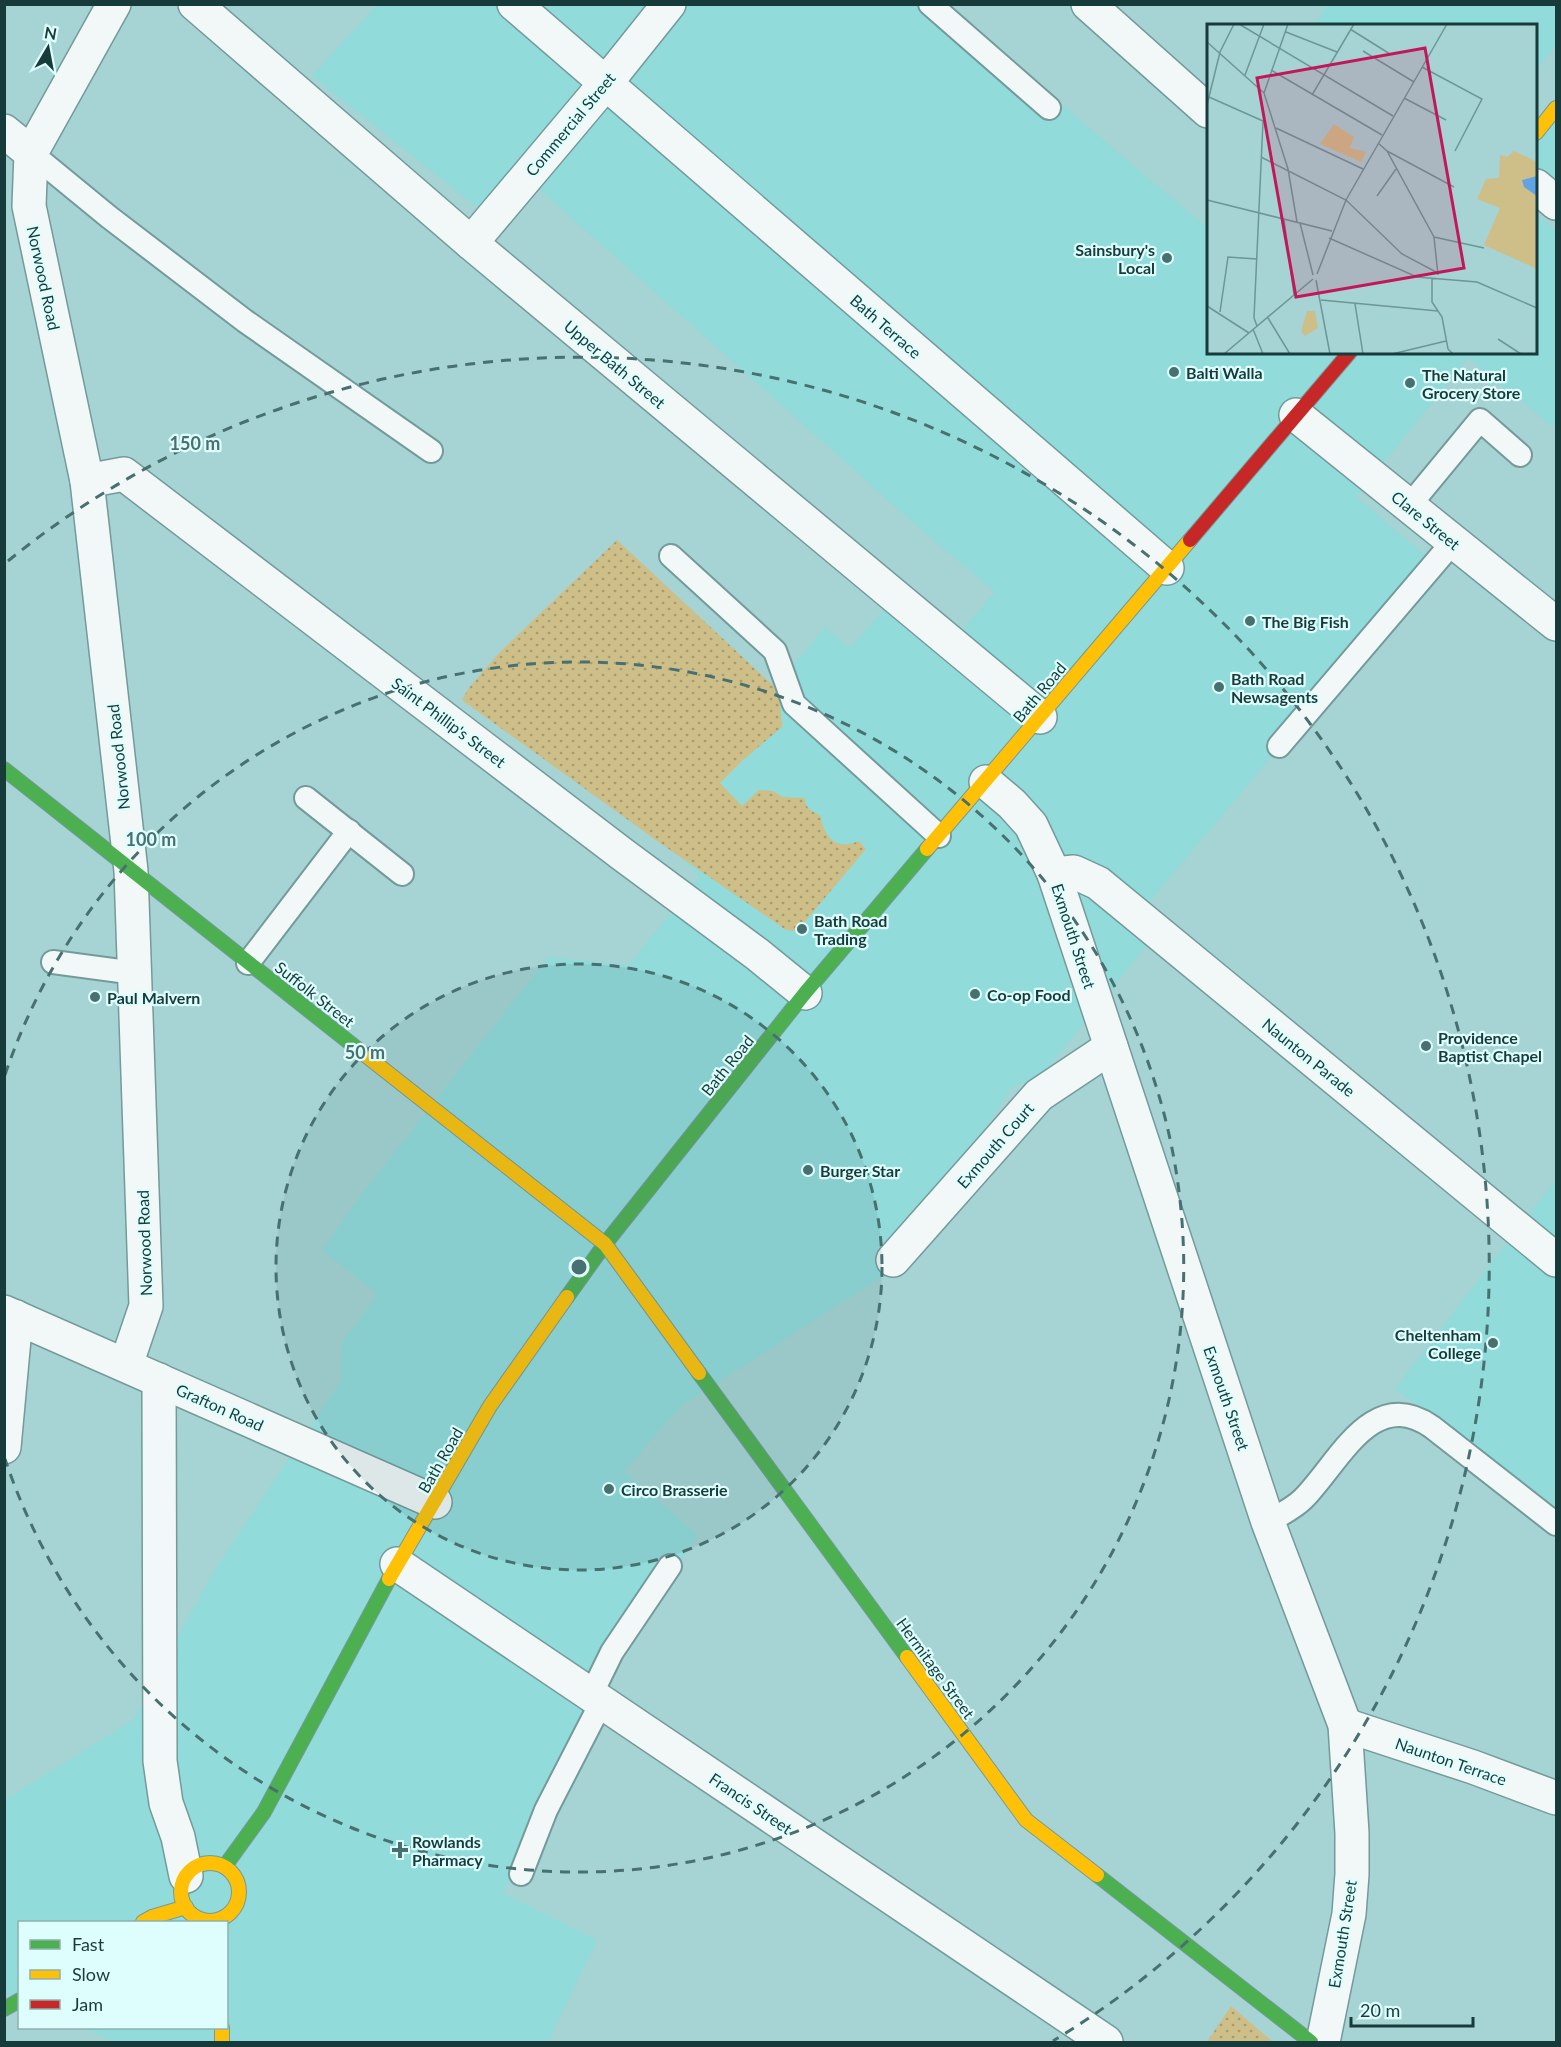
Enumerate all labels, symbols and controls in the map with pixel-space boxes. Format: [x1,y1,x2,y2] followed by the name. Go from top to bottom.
[18,18,78,78] north arrow
[43,22,58,43] text: N
[1207,24,1537,354] inset map
[521,68,619,180] street label: Commercial Street
[24,224,64,332] street label: Norwood Road
[1075,240,1155,277] place label: Sainsbury's Local
[1160,251,1174,265] marker: Sainsbury's Local
[847,290,925,362] street label: Bath Terrace
[560,316,670,412] street label: Upper Bath Street
[1186,363,1263,382] place label: Balti Walla
[1167,365,1181,379] marker: Balti Walla
[1422,365,1521,402] place label: The Natural Grocery Store
[1403,376,1417,390] marker: The Natural Grocery Store
[170,432,220,454] text: 150 m
[1388,487,1464,554] street label: Clare Street
[1262,612,1349,631] place label: The Big Fish
[1243,614,1257,628] marker: The Big Fish
[1008,658,1070,726] street label: Bath Road
[1231,669,1318,706] place label: Bath Road Newsagents
[388,673,510,771] street label: Saint Phillip's Street
[1212,680,1226,694] marker: Bath Road Newsagents
[103,703,133,811] street label: Norwood Road
[126,828,176,850] text: 100 m
[1048,881,1100,991] street label: Exmouth Street
[814,911,887,948] place label: Bath Road Trading
[795,922,809,936] marker: Bath Road Trading
[272,957,358,1031] street label: Suffolk Street
[987,985,1071,1004] place label: Co-op Food
[968,987,982,1001] marker: Co-op Food
[107,988,200,1007] place label: Paul Malvern
[88,990,102,1004] marker: Paul Malvern
[1259,1014,1359,1100] street label: Naunton Parade
[1438,1028,1542,1065] place label: Providence Baptist Chapel
[697,1031,757,1099] street label: Bath Road
[1419,1039,1433,1053] marker: Providence Baptist Chapel
[345,1041,385,1063] text: 50 m
[953,1098,1038,1192] street label: Exmouth Court
[820,1161,900,1180] place label: Burger Star
[801,1163,815,1177] marker: Burger Star
[133,1190,155,1296] street label: Norwood Road
[569,1257,589,1277] centre of rings
[1395,1325,1481,1362] place label: Cheltenham College
[1486,1336,1500,1350] marker: Cheltenham College
[1200,1343,1254,1453] street label: Exmouth Street
[173,1379,267,1435] street label: Grafton Road
[414,1424,466,1496] street label: Bath Road
[621,1480,728,1499] place label: Circo Brasserie
[602,1482,616,1496] marker: Circo Brasserie
[893,1614,979,1722] street label: Hermitage Street
[1393,1733,1509,1789] street label: Naunton Terrace
[706,1768,796,1838] street label: Francis Street
[412,1832,483,1869] place label: Rowlands Pharmacy
[393,1843,407,1857] marker: Rowlands Pharmacy
[1324,1878,1360,1989] street label: Exmouth Street
[18,1921,228,2029] legend
[72,1933,105,1955] text: Fast
[72,1963,110,1985] text: Slow
[1351,1990,1472,2028] scale bar
[72,1993,103,2015] text: Jam
[1360,1999,1400,2021] text: 20 m

